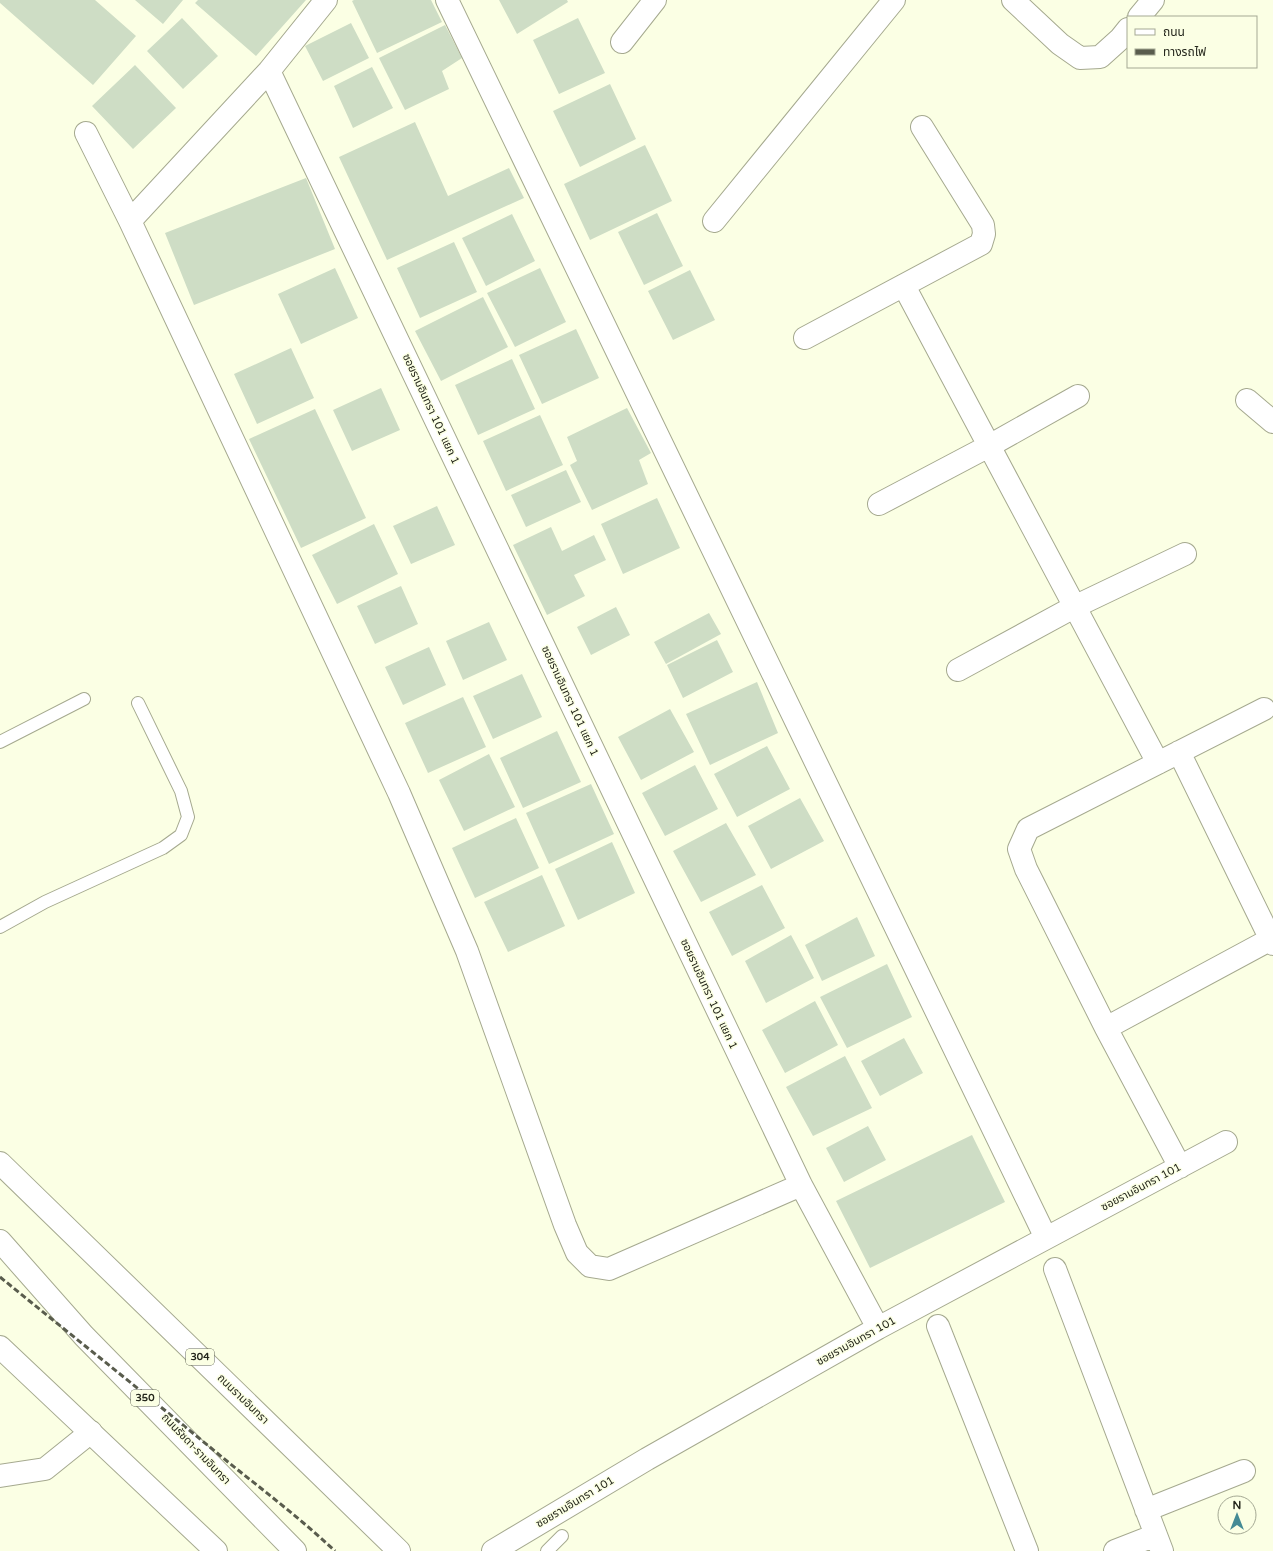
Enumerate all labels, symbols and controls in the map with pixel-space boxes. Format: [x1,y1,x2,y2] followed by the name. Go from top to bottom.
[1127,16,1257,68] legend
[1163,25,1185,39] text: ถนน
[1163,45,1206,59] text: ทางรถไฟ
[400,352,462,466] street label: ซอยรามอินทรา 101 แยก 1
[539,644,601,758] street label: ซอยรามอินทรา 101 แยก 1
[678,937,740,1051] street label: ซอยรามอินทรา 101 แยก 1
[1099,1160,1183,1214] street label: ซอยรามอินทรา 101
[814,1314,898,1368] street label: ซอยรามอินทรา 101
[186,1349,214,1365] road number: 304
[215,1371,271,1427] street label: ถนนรามอินทรา
[131,1390,159,1406] road number: 350
[159,1411,233,1487] street label: ถนนรัชดา-รามอินทรา
[534,1474,616,1530] street label: ซอยรามอินทรา 101
[1217,1495,1257,1535] north arrow
[1233,1499,1241,1512] text: N

